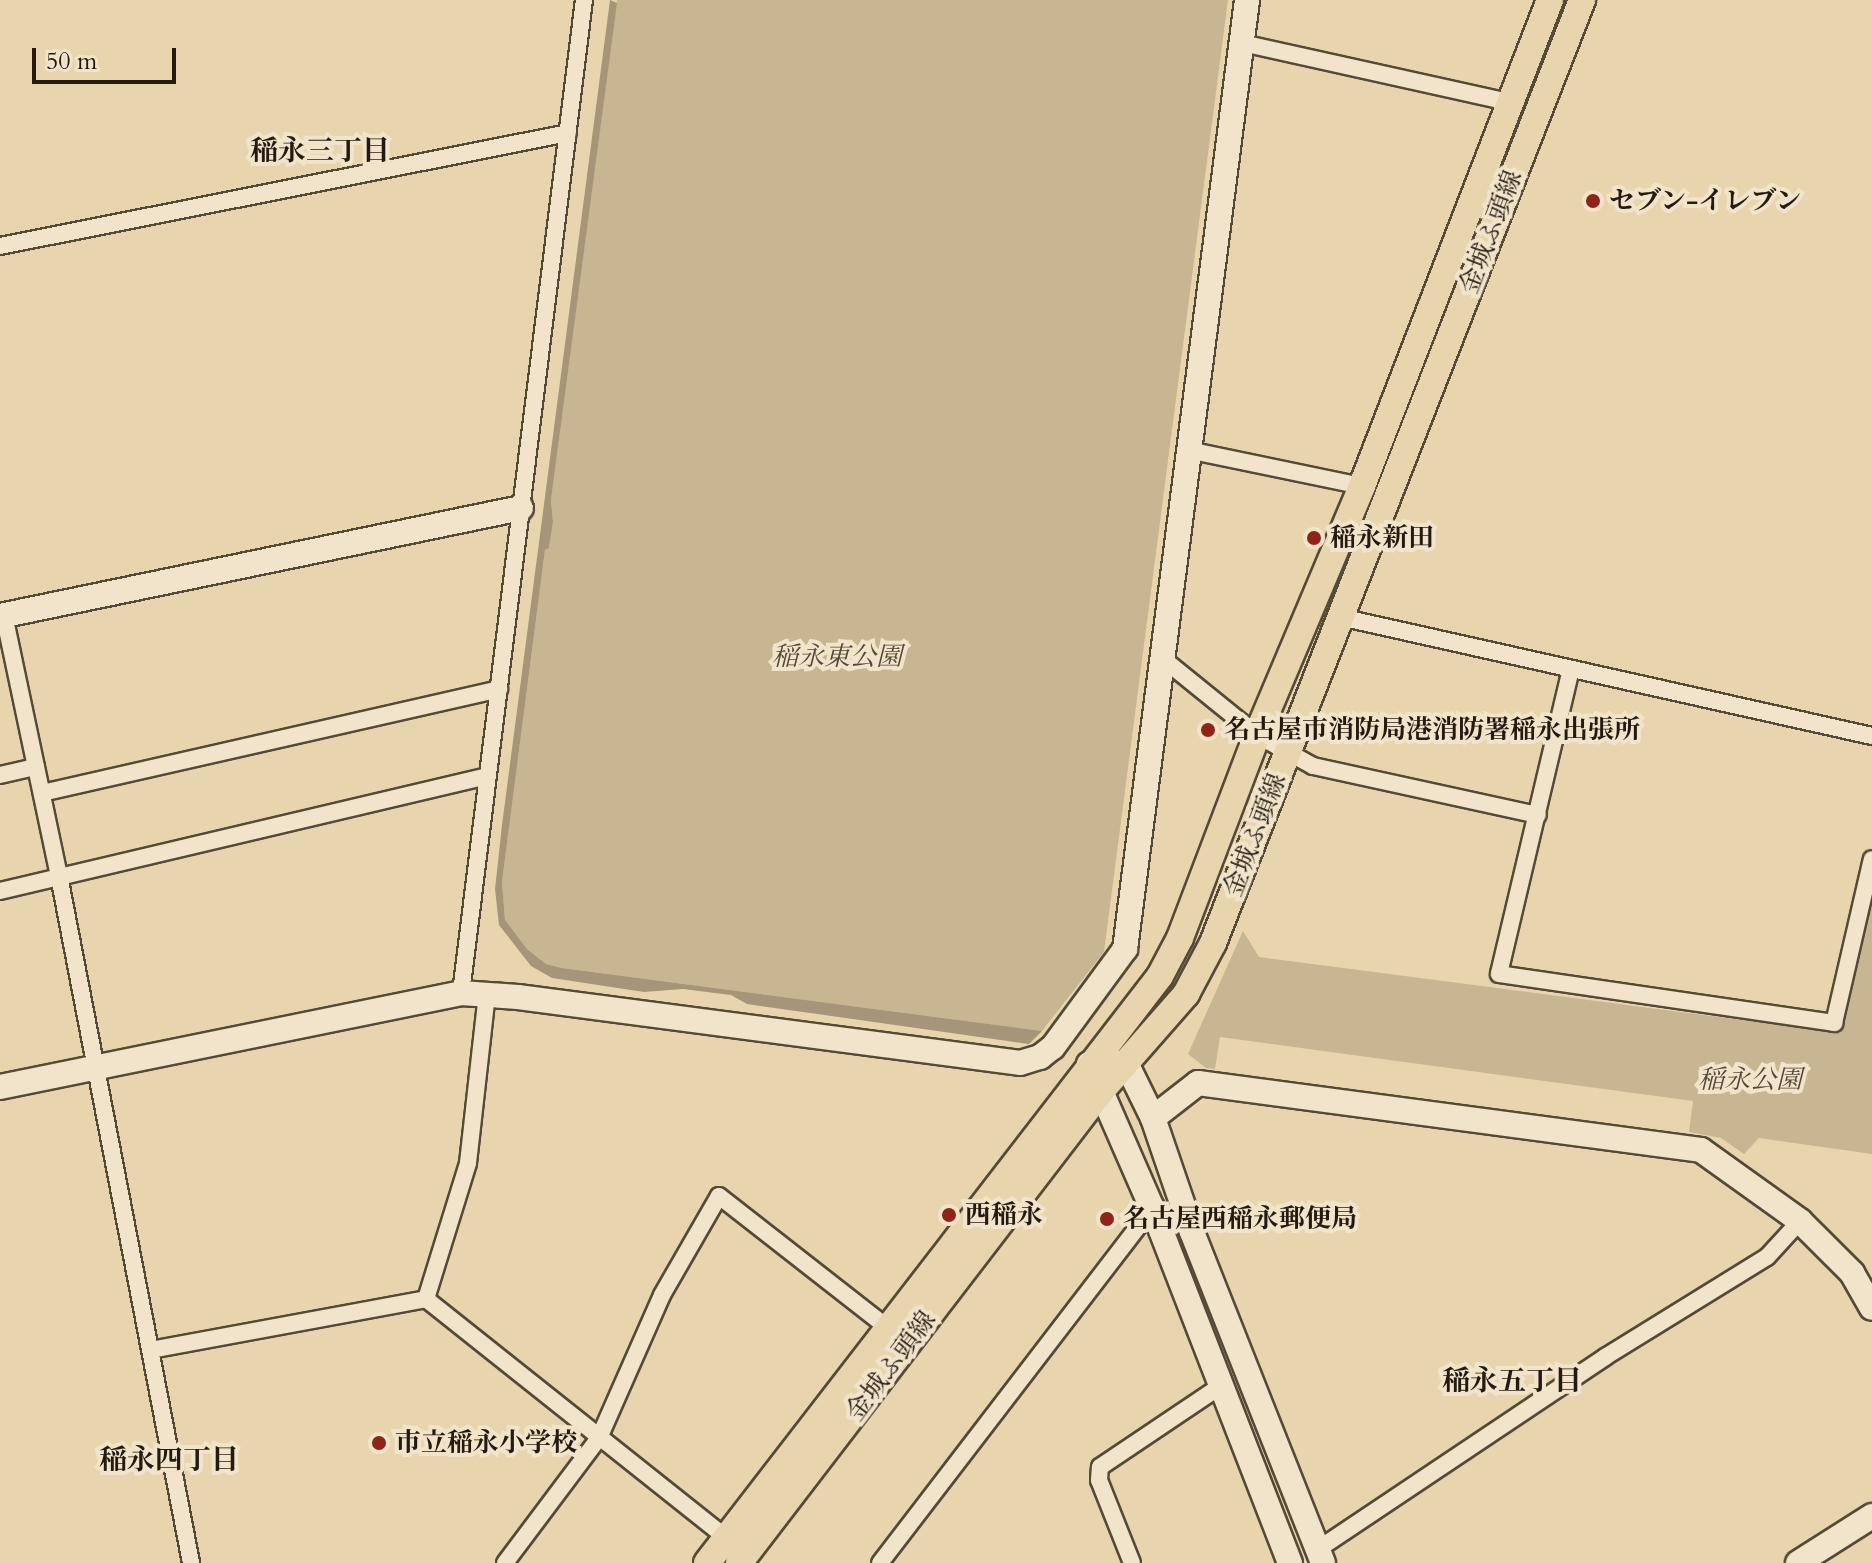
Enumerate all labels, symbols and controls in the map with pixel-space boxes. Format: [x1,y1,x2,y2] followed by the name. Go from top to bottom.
[36,32,180,82] scale bar
[46,45,97,78] text: 50 m
[250,134,390,168] district label: 稲永三丁目
[1453,166,1529,298] street label: 金城ふ頭線
[1609,185,1803,217] place label: セブン-イレブン
[1584,192,1602,210] marker: セブン-イレブン
[1330,522,1434,554] place label: 稲永新田
[1305,529,1323,547] marker: 稲永新田
[772,641,902,673] park label: 稲永東公園
[1224,714,1640,746] place label: 名古屋市消防局港消防署稲永出張所
[1199,721,1217,739] marker: 名古屋市消防局港消防署稲永出張所
[1217,769,1293,901] street label: 金城ふ頭線
[1698,1064,1802,1096] park label: 稲永公園
[965,1199,1043,1231] place label: 西稲永
[1123,1203,1357,1235] place label: 名古屋西稲永郵便局
[940,1206,958,1224] marker: 西稲永
[1098,1210,1116,1228] marker: 名古屋西稲永郵便局
[839,1305,943,1427] street label: 金城ふ頭線
[1442,1364,1582,1398] district label: 稲永五丁目
[395,1427,577,1459] place label: 市立稲永小学校
[370,1434,388,1452] marker: 市立稲永小学校
[99,1443,239,1477] district label: 稲永四丁目

